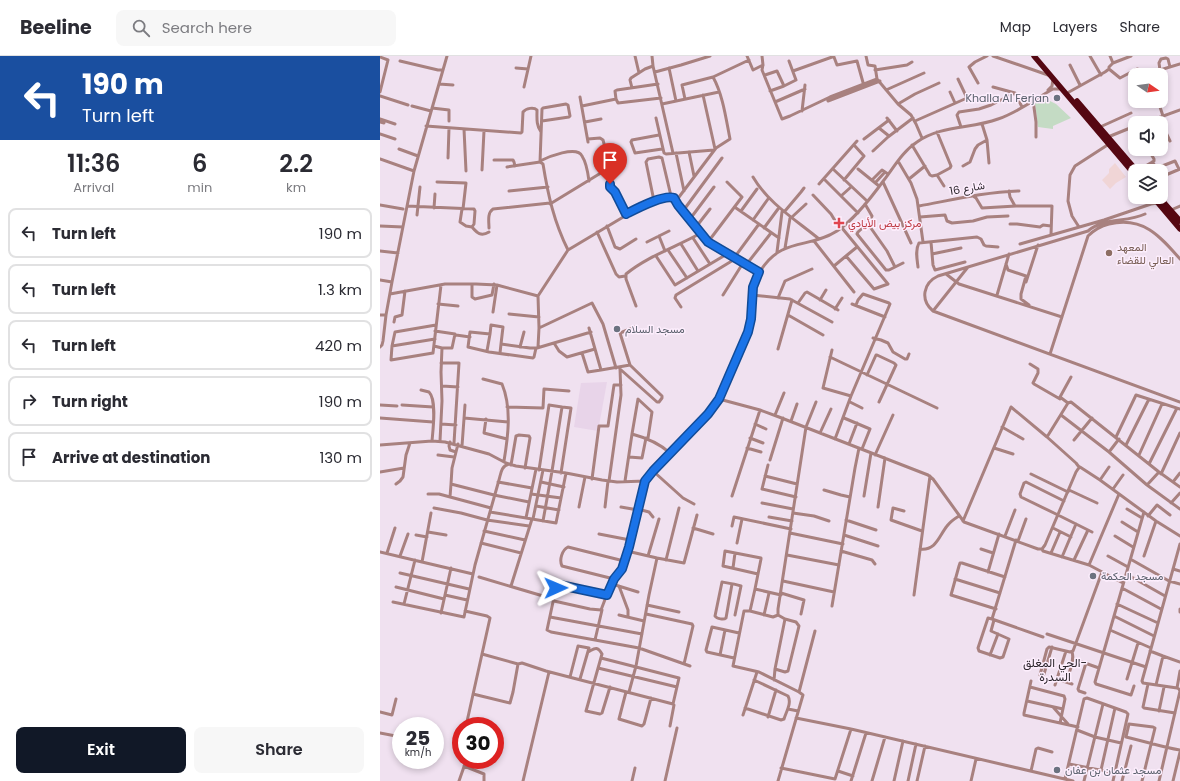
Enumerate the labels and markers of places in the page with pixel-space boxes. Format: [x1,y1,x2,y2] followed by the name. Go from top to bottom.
[965,90,1049,106] place label: Khalla Al Ferjan
[1052,93,1062,103] marker: Khalla Al Ferjan
[593,143,627,184] pin
[848,215,922,233] place label: مركز بيض الأيادي
[833,217,845,229] marker: مركز بيض الأيادي
[1117,239,1174,270] place label: المعهد العالي للقضاء
[1104,248,1114,258] marker: المعهد العالي للقضاء
[625,321,685,337] place label: مسجد السلام
[612,324,622,334] marker: مسجد السلام
[1101,568,1163,584] place label: مسجد الحكمة
[1088,571,1098,581] marker: مسجد الحكمة
[1065,762,1161,778] place label: مسجد عثمان بن عفان
[1052,765,1062,775] marker: مسجد عثمان بن عفان

